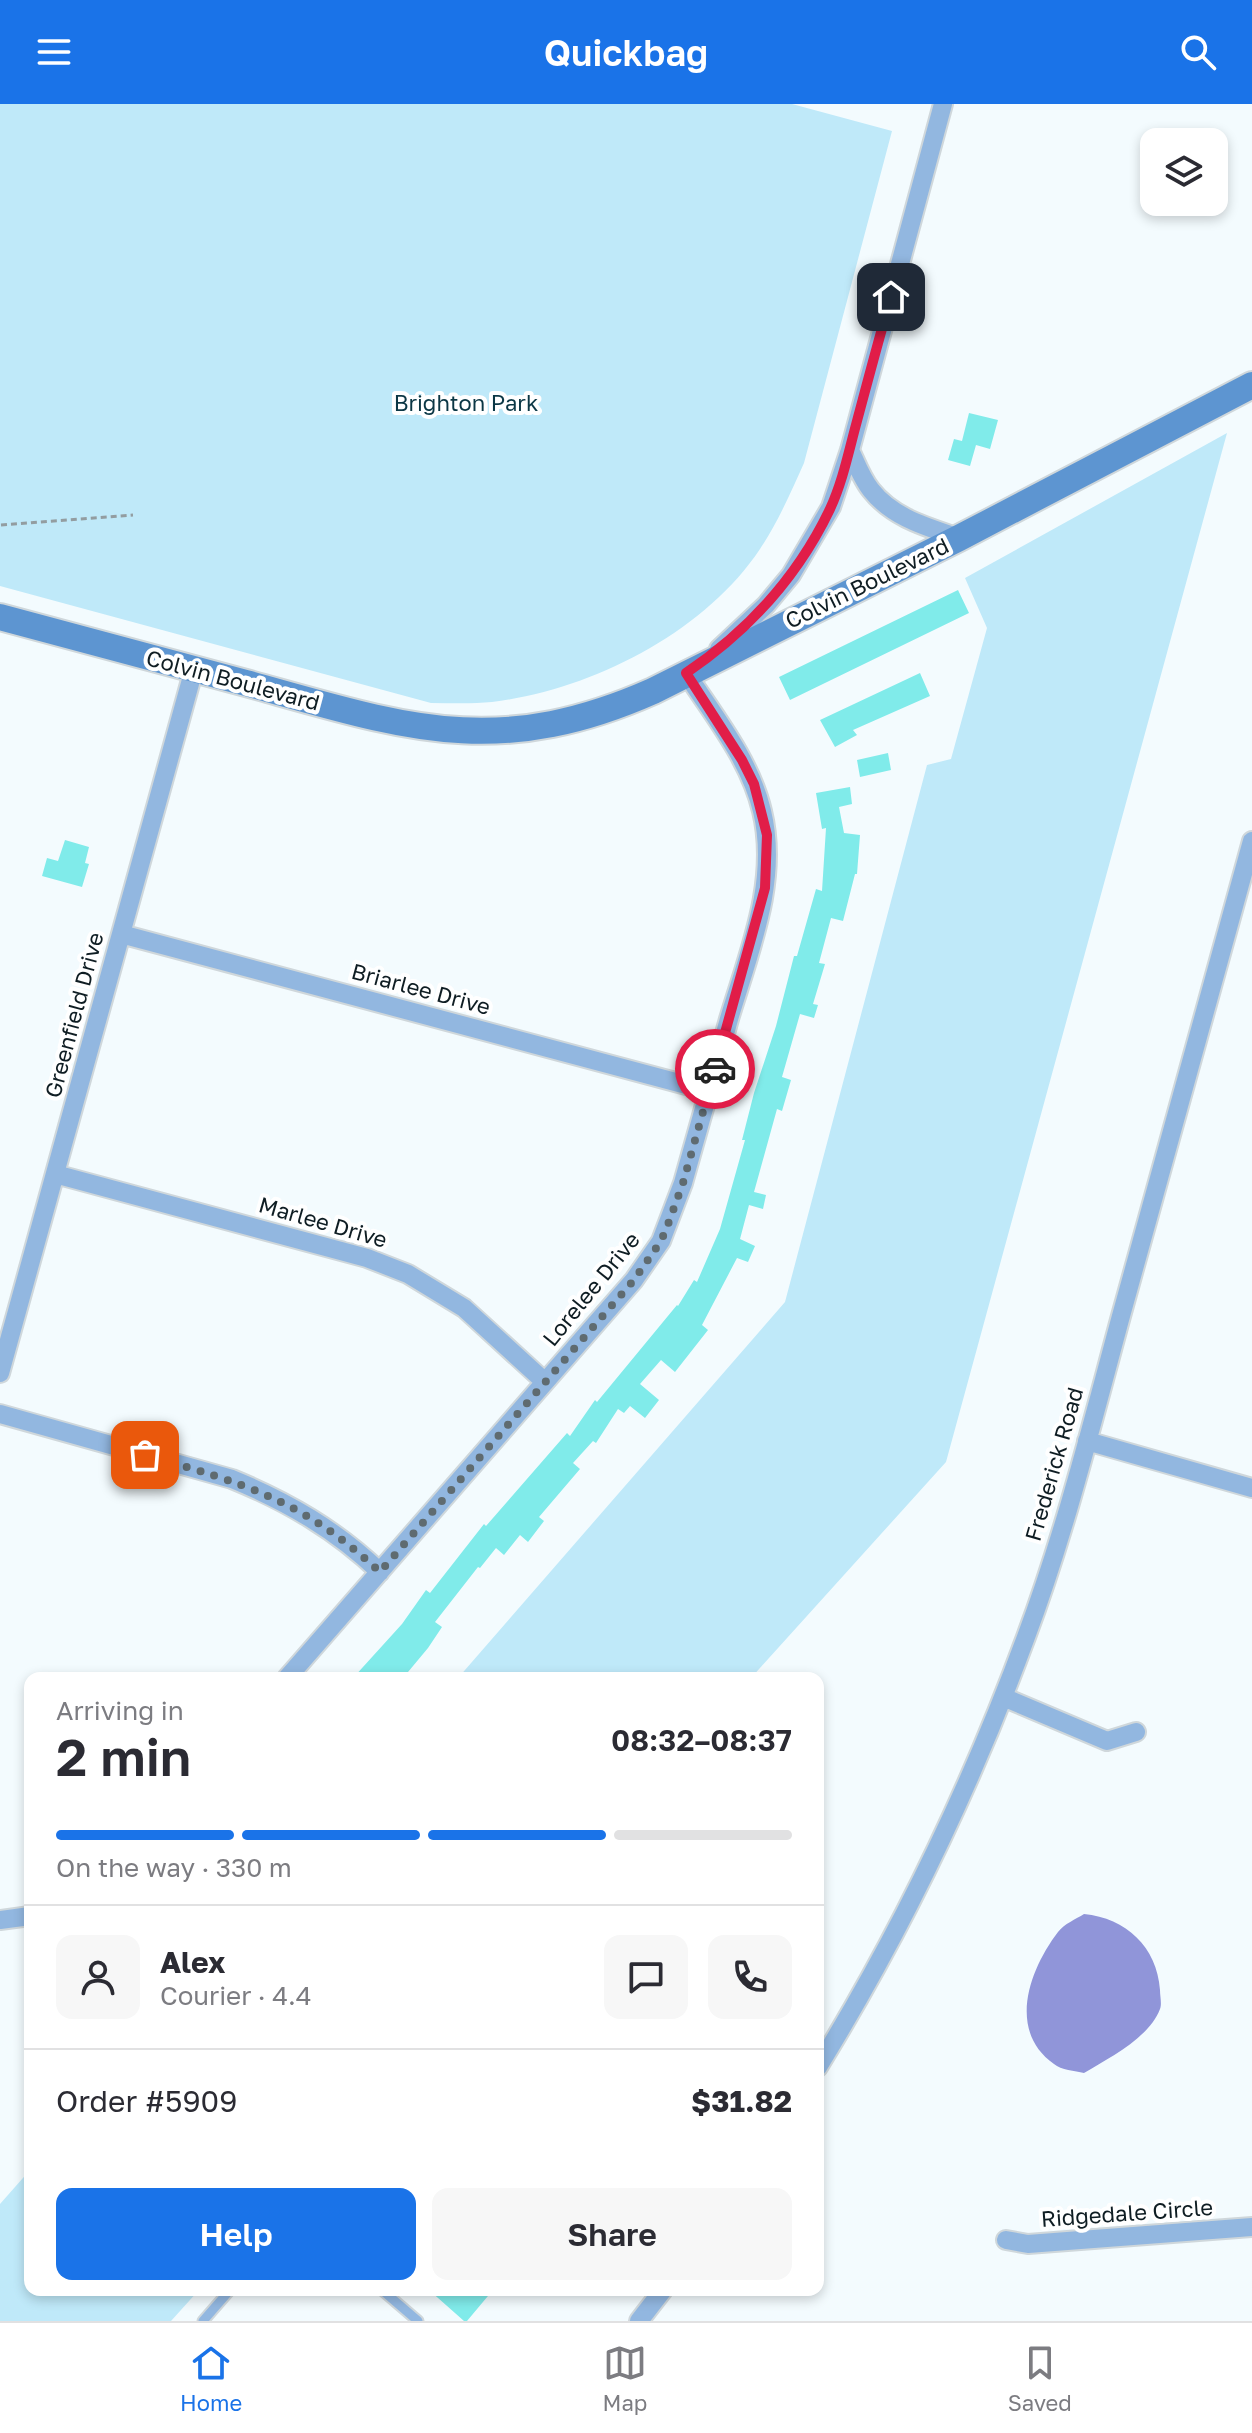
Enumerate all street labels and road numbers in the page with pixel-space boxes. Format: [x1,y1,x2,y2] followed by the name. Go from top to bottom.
[781,531,953,634] street label: Colvin Boulevard
[143,643,323,716] street label: Colvin Boulevard
[38,929,109,1100] street label: Greenfield Drive
[349,957,493,1020] street label: Briarlee Drive
[256,1190,390,1253] street label: Marlee Drive
[536,1226,645,1351] street label: Lorelee Drive
[1019,1384,1088,1544] street label: Frederick Road
[1040,2193,1214,2232] street label: Ridgedale Circle

